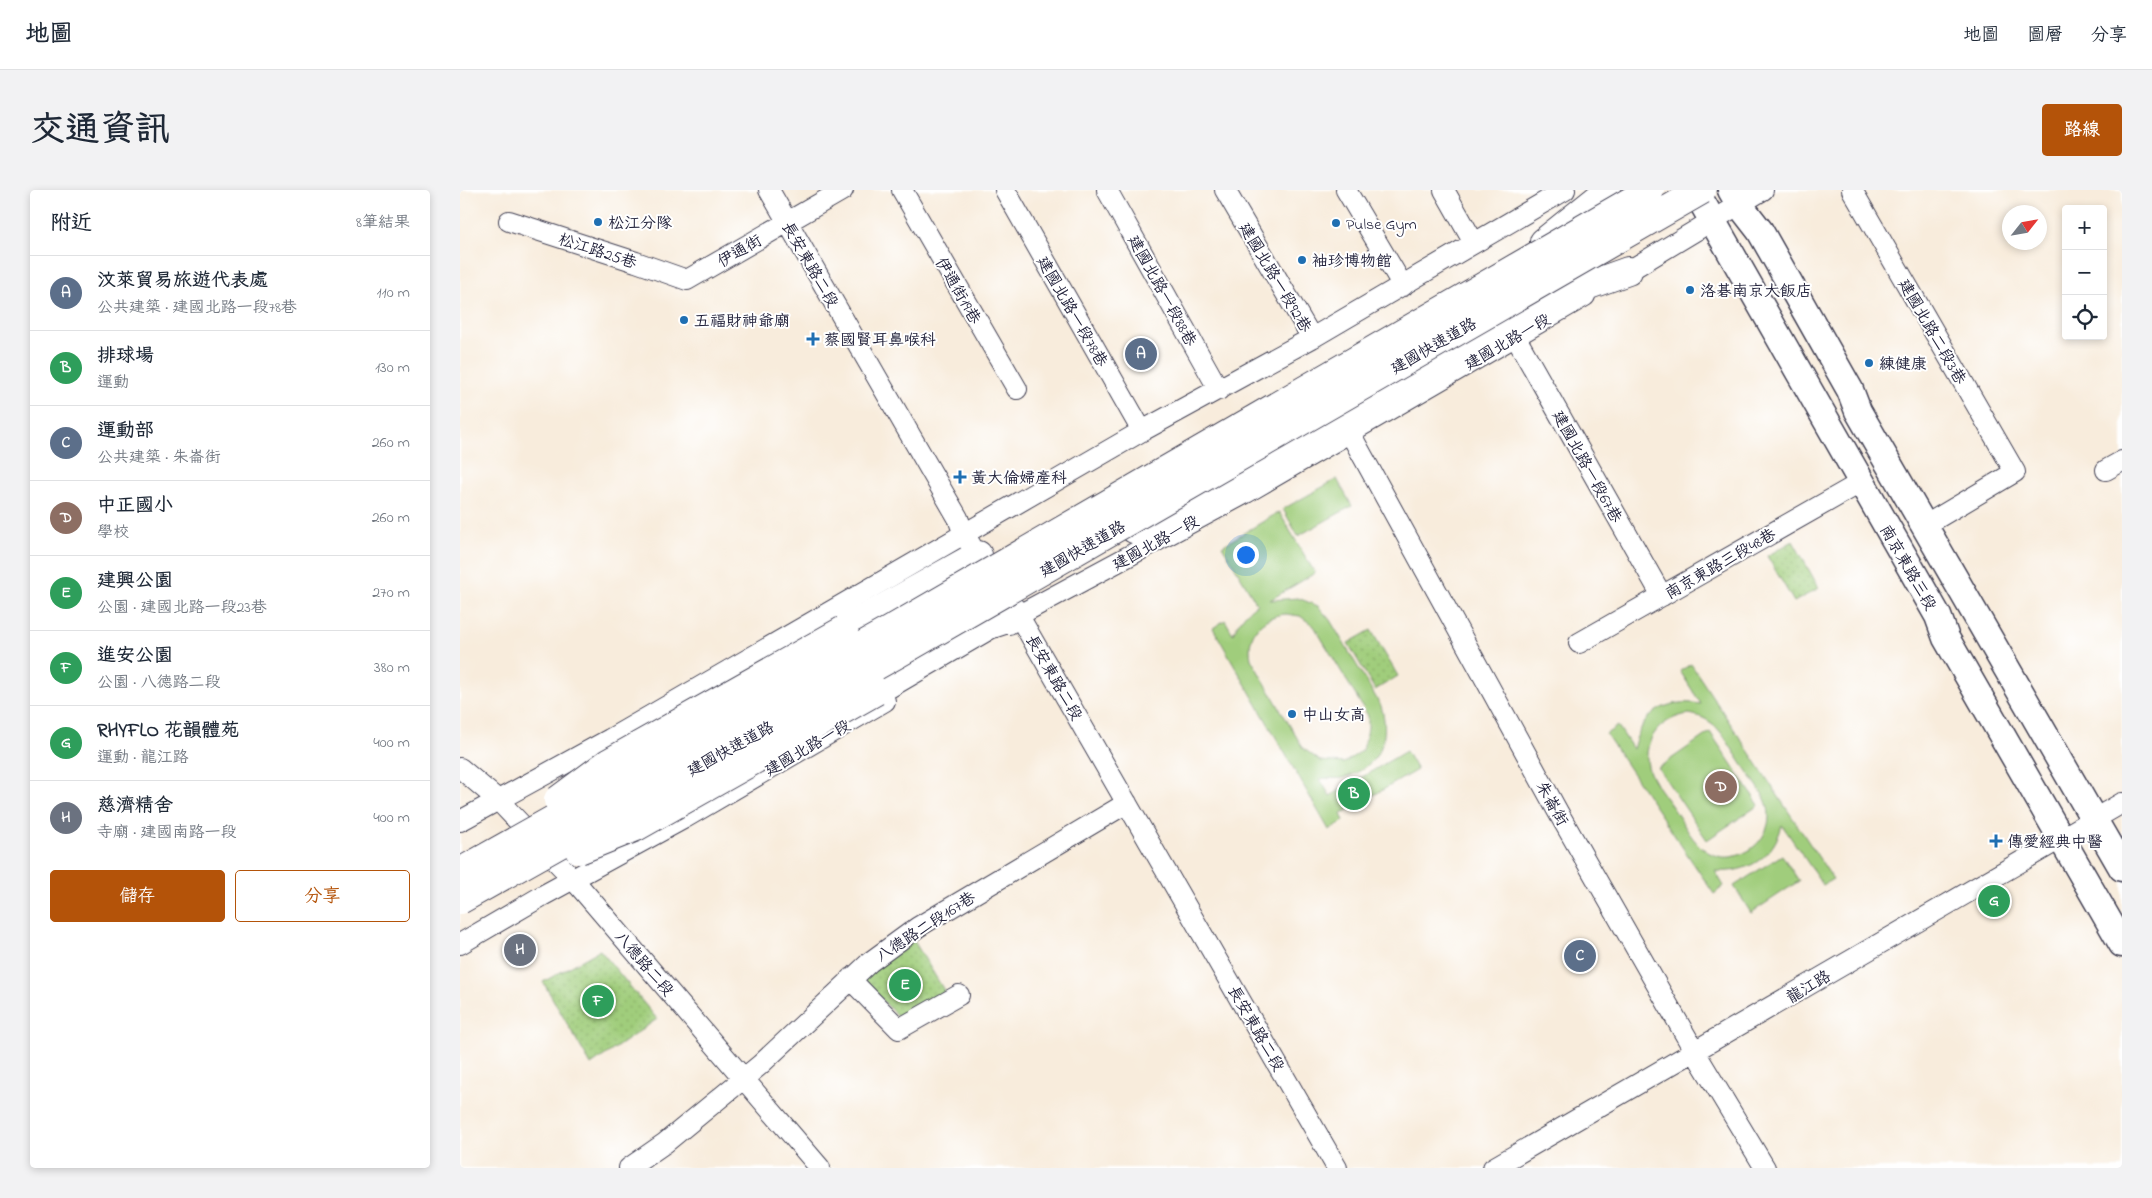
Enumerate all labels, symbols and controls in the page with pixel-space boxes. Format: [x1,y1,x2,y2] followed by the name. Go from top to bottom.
[25,18,73,53] text: 地圖
[1963,23,1999,49] text: 地圖
[2027,23,2063,49] text: 圖層
[2091,23,2127,49] text: 分享
[2042,104,2122,156] button: 路線
[30,106,170,157] text: 交通資訊
[2002,205,2047,250] north arrow
[2062,205,2107,340] map controls
[2062,205,2107,250] button: +
[50,209,92,239] text: 附近
[356,211,410,235] text: 8筆結果
[608,212,672,236] place label: 松江分隊
[1346,213,1417,237] place label: Pulse Gym
[592,216,604,228] marker: 松江分隊
[775,217,844,313] street label: 長安東路二段
[1330,217,1342,229] marker: Pulse Gym
[1232,218,1317,338] street label: 建國北路一段92巷
[555,228,640,276] street label: 松江路25巷
[713,229,767,274] street label: 伊通街
[1121,231,1202,351] street label: 建國北路一段88巷
[1312,250,1392,274] place label: 袖珍博物館
[2062,250,2107,295] button: −
[1030,252,1113,372] street label: 建國北路一段78巷
[928,253,986,329] street label: 伊通街19巷
[1296,254,1308,266] marker: 袖珍博物館
[97,268,268,295] text: 汶萊貿易旅遊代表處
[1891,275,1971,389] street label: 建國北路二段3巷
[1700,280,1812,304] place label: 洛碁南京大飯店
[61,281,71,305] text: A
[376,281,410,305] text: 110 m
[1684,284,1696,296] marker: 洛碁南京大飯店
[2062,295,2107,340] button: locate
[97,296,297,320] text: 公共建築 · 建國北路一段78巷
[1460,308,1556,377] street label: 建國北路一段
[694,310,790,334] place label: 五福財神爺廟
[1386,312,1482,381] street label: 建國快速道路
[678,314,690,326] marker: 五福財神爺廟
[824,329,936,353] place label: 蔡國賢耳鼻喉科
[806,332,820,346] marker: 蔡國賢耳鼻喉科
[1125,335,1157,373] pin: A
[97,343,154,370] text: 排球場
[1879,353,1927,377] place label: 練健康
[61,356,71,380] text: B
[375,356,410,380] text: 130 m
[1863,357,1875,369] marker: 練健康
[97,371,129,395] text: 運動
[1545,406,1627,528] street label: 建國北路一段67巷
[97,418,154,445] text: 運動部
[62,431,70,455] text: C
[372,431,410,455] text: 260 m
[97,446,220,470] text: 公共建築 · 朱崙街
[971,467,1067,491] place label: 黃大倫婦產科
[953,470,967,484] marker: 黃大倫婦產科
[97,493,173,520] text: 中正國小
[60,506,72,530] text: D
[372,506,410,530] text: 260 m
[1108,510,1204,578] street label: 建國北路一段
[1035,515,1131,584] street label: 建國快速道路
[1873,520,1942,616] street label: 南京東路三段
[97,521,129,545] text: 學校
[1661,523,1781,606] street label: 南京東路三段48巷
[1233,542,1259,568] your location
[97,568,173,595] text: 建興公園
[61,581,71,605] text: E
[372,581,410,605] text: 270 m
[97,596,267,620] text: 公園 · 建國北路一段23巷
[1019,630,1088,726] street label: 長安東路二段
[97,643,173,670] text: 進安公園
[61,656,71,680] text: F
[374,656,410,680] text: 380 m
[97,671,220,695] text: 公園 · 八德路二段
[1302,704,1366,728] place label: 中山女高
[1286,708,1298,720] marker: 中山女高
[760,714,856,783] street label: 建國北路一段
[683,716,779,784] street label: 建國快速道路
[97,718,240,745] text: RHYFLO 花韻體苑
[61,731,71,755] text: G
[373,731,410,755] text: 400 m
[97,746,188,770] text: 運動 · 龍江路
[1705,768,1737,806] pin: D
[1338,775,1370,813] pin: B
[1529,777,1573,831] street label: 朱崙街
[97,793,173,820] text: 慈濟精舍
[61,806,71,830] text: H
[373,806,410,830] text: 400 m
[97,821,236,845] text: 寺廟 · 建國南路一段
[2007,831,2103,855] place label: 傳愛經典中醫
[1989,834,2003,848] marker: 傳愛經典中醫
[50,870,225,922] button: 儲存
[235,870,410,922] button: 分享
[1978,882,2010,920] pin: G
[871,886,981,969] street label: 八德路二段167巷
[608,926,679,1002] street label: 八德路二段
[504,931,536,969] pin: H
[1564,937,1596,975] pin: C
[1782,965,1836,1010] street label: 龍江路
[889,966,921,1004] pin: E
[1221,981,1290,1077] street label: 長安東路二段
[582,982,614,1020] pin: F

